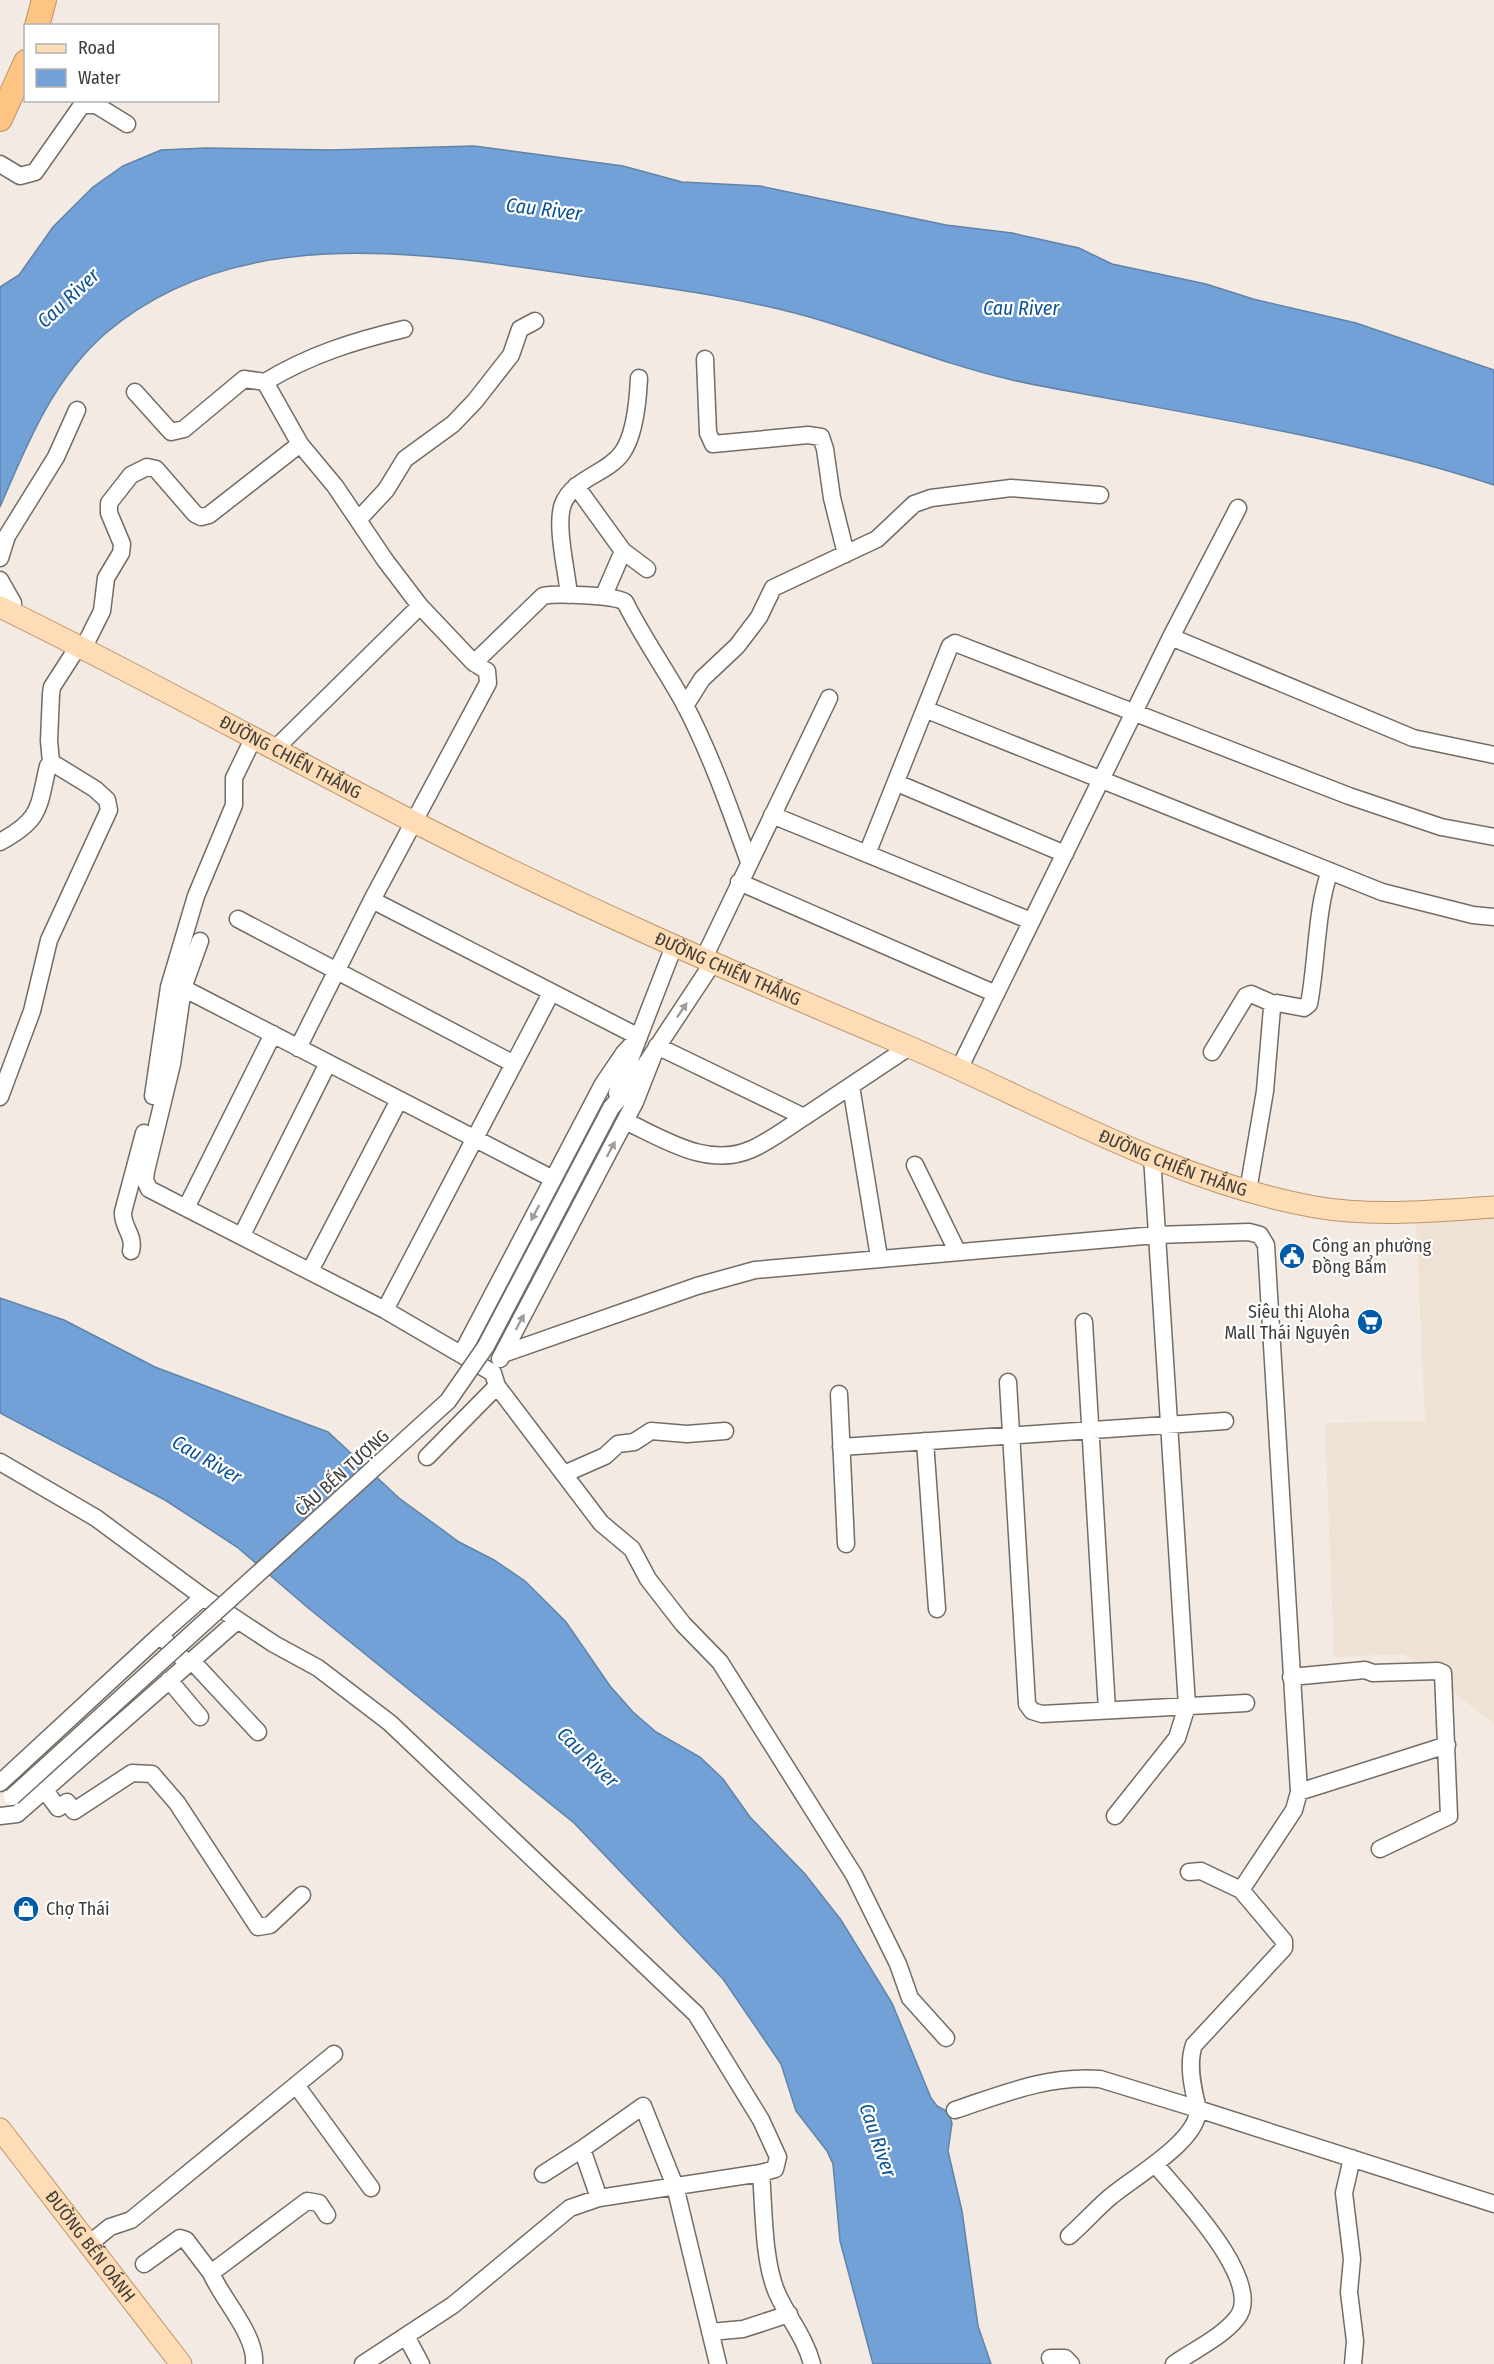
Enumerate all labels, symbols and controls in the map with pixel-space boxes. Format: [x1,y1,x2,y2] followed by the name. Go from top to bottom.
[24,24,219,102] legend
[78,37,115,59] text: Road
[78,67,121,89] text: Water
[505,192,584,226] water label: Cau River
[32,263,105,333] water label: Cau River
[983,296,1060,320] water label: Cau River
[216,711,365,804] street label: ĐƯỜNG CHIẾN THẮNG
[651,927,804,1010] street label: ĐƯỜNG CHIẾN THẮNG
[676,1001,687,1018] one-way arrow
[1095,1125,1250,1201] street label: ĐƯỜNG CHIẾN THẮNG
[605,1140,615,1158] one-way arrow
[530,1205,540,1222] one-way arrow
[1312,1235,1432,1278] place label: Công an phường Đồng Bẩm
[1277,1241,1307,1271] public building icon: Công an phường Đồng Bẩm
[1224,1301,1350,1344] place label: Siêu thị Aloha Mall Thái Nguyên
[1355,1307,1385,1337] supermarket icon: Siêu thị Aloha Mall Thái Nguyên
[515,1313,525,1330] one-way arrow
[289,1424,394,1521] street label: CẦU BẾN TƯỢNG
[168,1430,247,1489] water label: Cau River
[552,1722,624,1793] water label: Cau River
[11,1894,41,1924] shop icon: Chợ Thái
[46,1898,110,1920] place label: Chợ Thái
[854,2100,902,2181] water label: Cau River
[40,2186,140,2306] street label: ĐƯỜNG BẾN OÁNH

